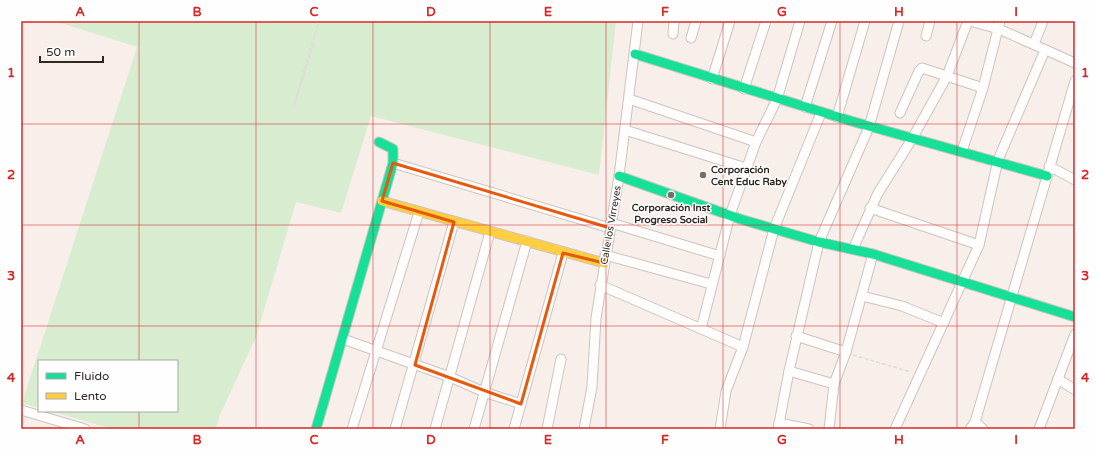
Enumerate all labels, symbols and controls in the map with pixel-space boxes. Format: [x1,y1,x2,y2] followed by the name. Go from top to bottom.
[75,4,85,20] text: A
[192,4,202,20] text: B
[309,4,319,20] text: C
[426,4,436,20] text: D
[544,4,552,20] text: E
[661,4,669,20] text: F
[777,4,787,20] text: G
[894,4,904,20] text: H
[1014,4,1018,20] text: I
[40,38,103,64] scale bar
[46,45,75,59] text: 50 m
[7,65,15,81] text: 1
[1081,65,1089,81] text: 1
[711,164,787,188] place label: Corporación Cent Educ Raby
[7,167,15,183] text: 2
[1081,167,1089,183] text: 2
[698,170,708,180] marker: Corporación Cent Educ Raby
[598,185,624,266] street label: Calle los Virreyes
[666,190,676,200] marker: Corporación Inst Progreso Social
[632,202,710,226] place label: Corporación Inst Progreso Social
[7,268,15,284] text: 3
[1081,268,1089,284] text: 3
[38,360,178,412] legend
[74,369,109,383] text: Fluido
[7,370,16,386] text: 4
[1081,370,1090,386] text: 4
[74,389,107,403] text: Lento
[75,432,85,448] text: A
[192,432,202,448] text: B
[309,432,319,448] text: C
[426,432,436,448] text: D
[544,432,552,448] text: E
[661,432,669,448] text: F
[777,432,787,448] text: G
[894,432,904,448] text: H
[1014,432,1018,448] text: I

